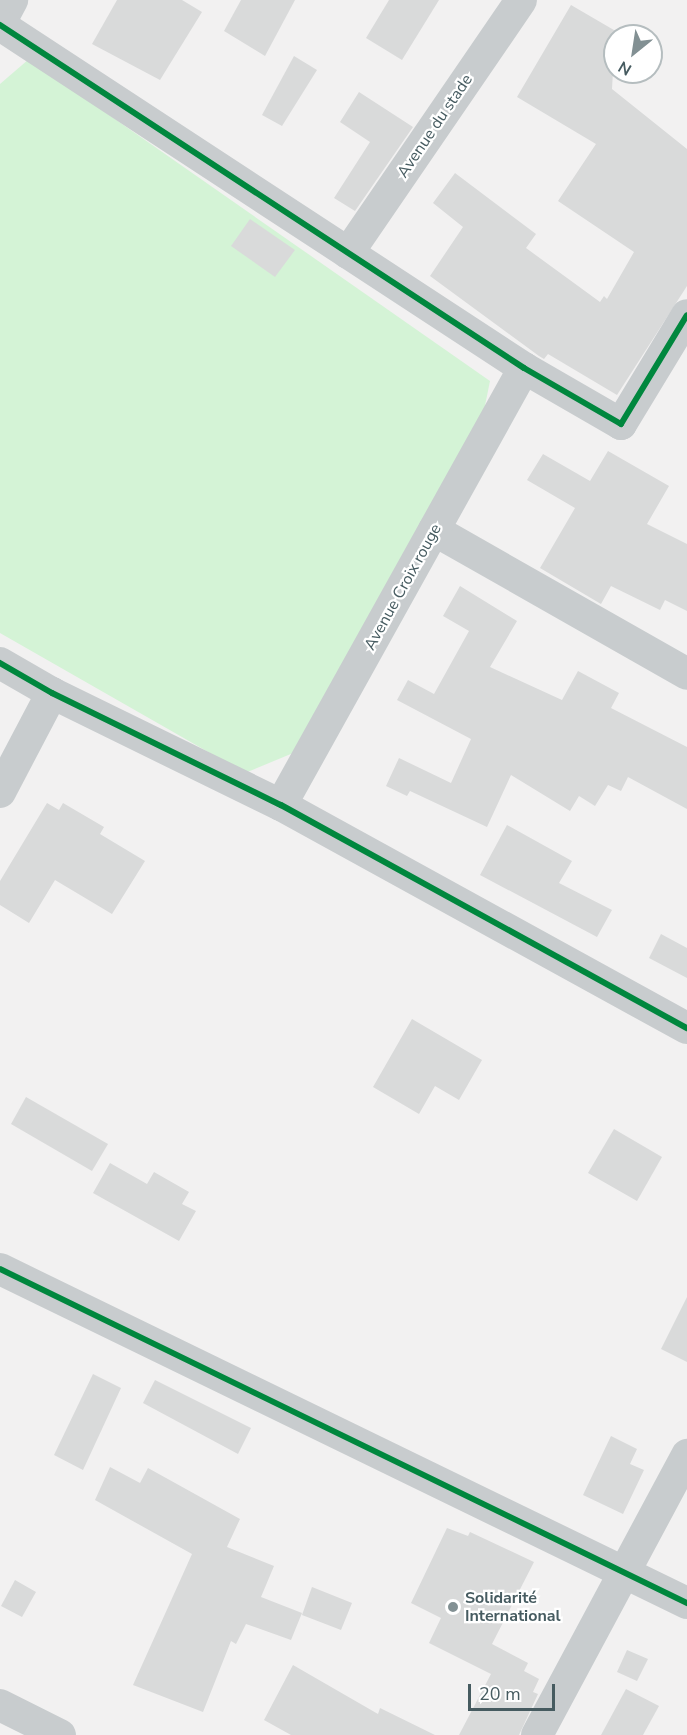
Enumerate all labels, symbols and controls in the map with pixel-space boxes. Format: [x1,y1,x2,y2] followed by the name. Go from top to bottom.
[603,24,663,84] north arrow
[614,55,636,80] text: N
[393,71,477,181] street label: Avenue du stade
[360,520,446,654] street label: Avenue Croix rouge
[465,1588,561,1626] place label: Solidarité International
[446,1600,460,1614] marker: Solidarité International
[471,1672,558,1710] scale bar
[479,1682,521,1706] text: 20 m

